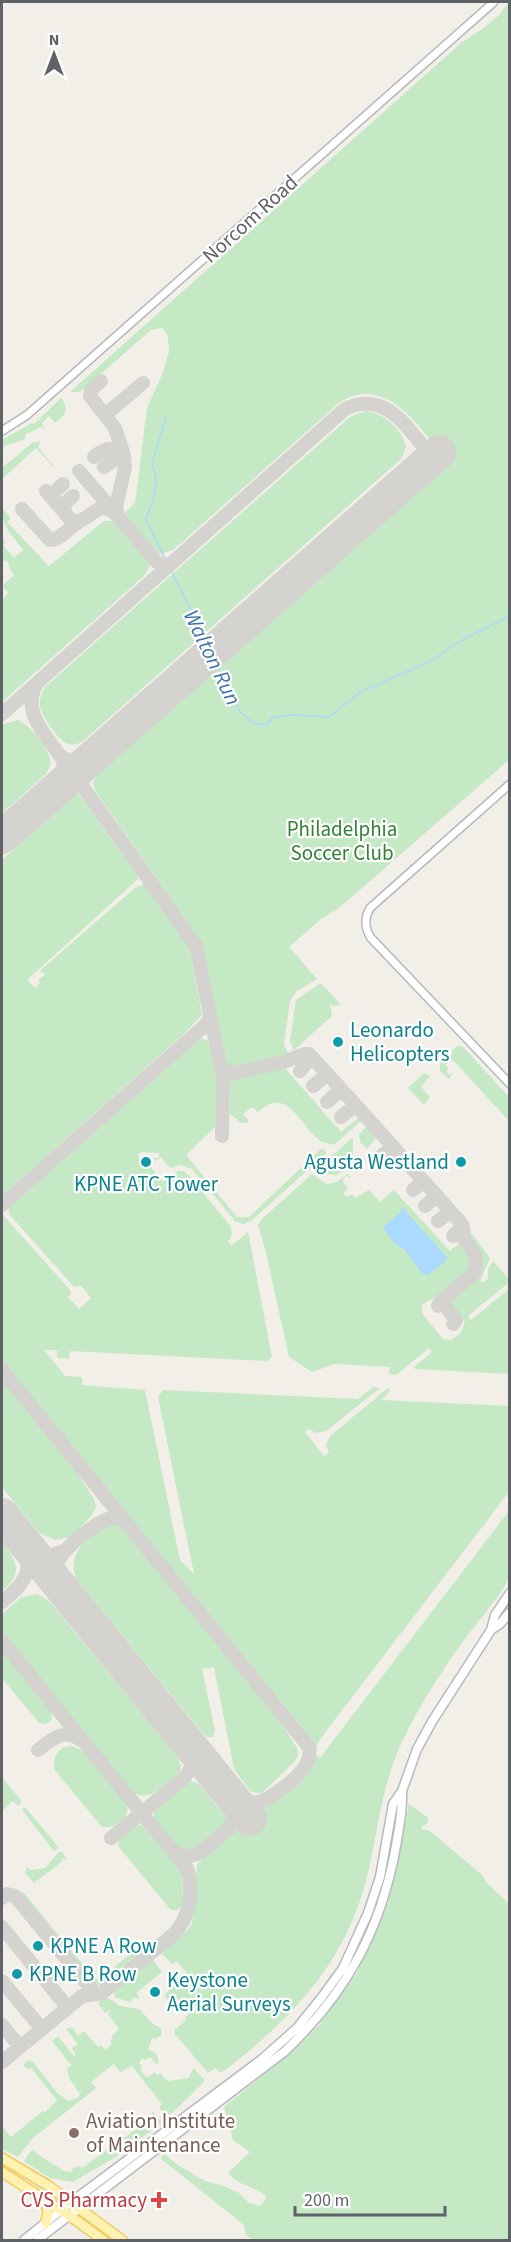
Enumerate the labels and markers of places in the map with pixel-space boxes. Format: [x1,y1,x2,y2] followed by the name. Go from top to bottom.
[350,1015,450,1069] place label: Leonardo Helicopters
[331,1035,345,1049] marker: Leonardo Helicopters
[304,1147,449,1177] place label: Agusta Westland
[139,1155,153,1169] marker: KPNE ATC Tower
[454,1155,468,1169] marker: Agusta Westland
[74,1169,219,1199] place label: KPNE ATC Tower
[50,1931,157,1961] place label: KPNE A Row
[31,1939,45,1953] marker: KPNE A Row
[29,1959,137,1989] place label: KPNE B Row
[167,1965,291,2019] place label: Keystone Aerial Surveys
[10,1967,24,1981] marker: KPNE B Row
[148,1985,162,1999] marker: Keystone Aerial Surveys
[86,2106,235,2160] place label: Aviation Institute of Maintenance
[67,2126,81,2140] marker: Aviation Institute of Maintenance
[20,2185,147,2215] place label: CVS Pharmacy
[152,2193,166,2207] marker: CVS Pharmacy

